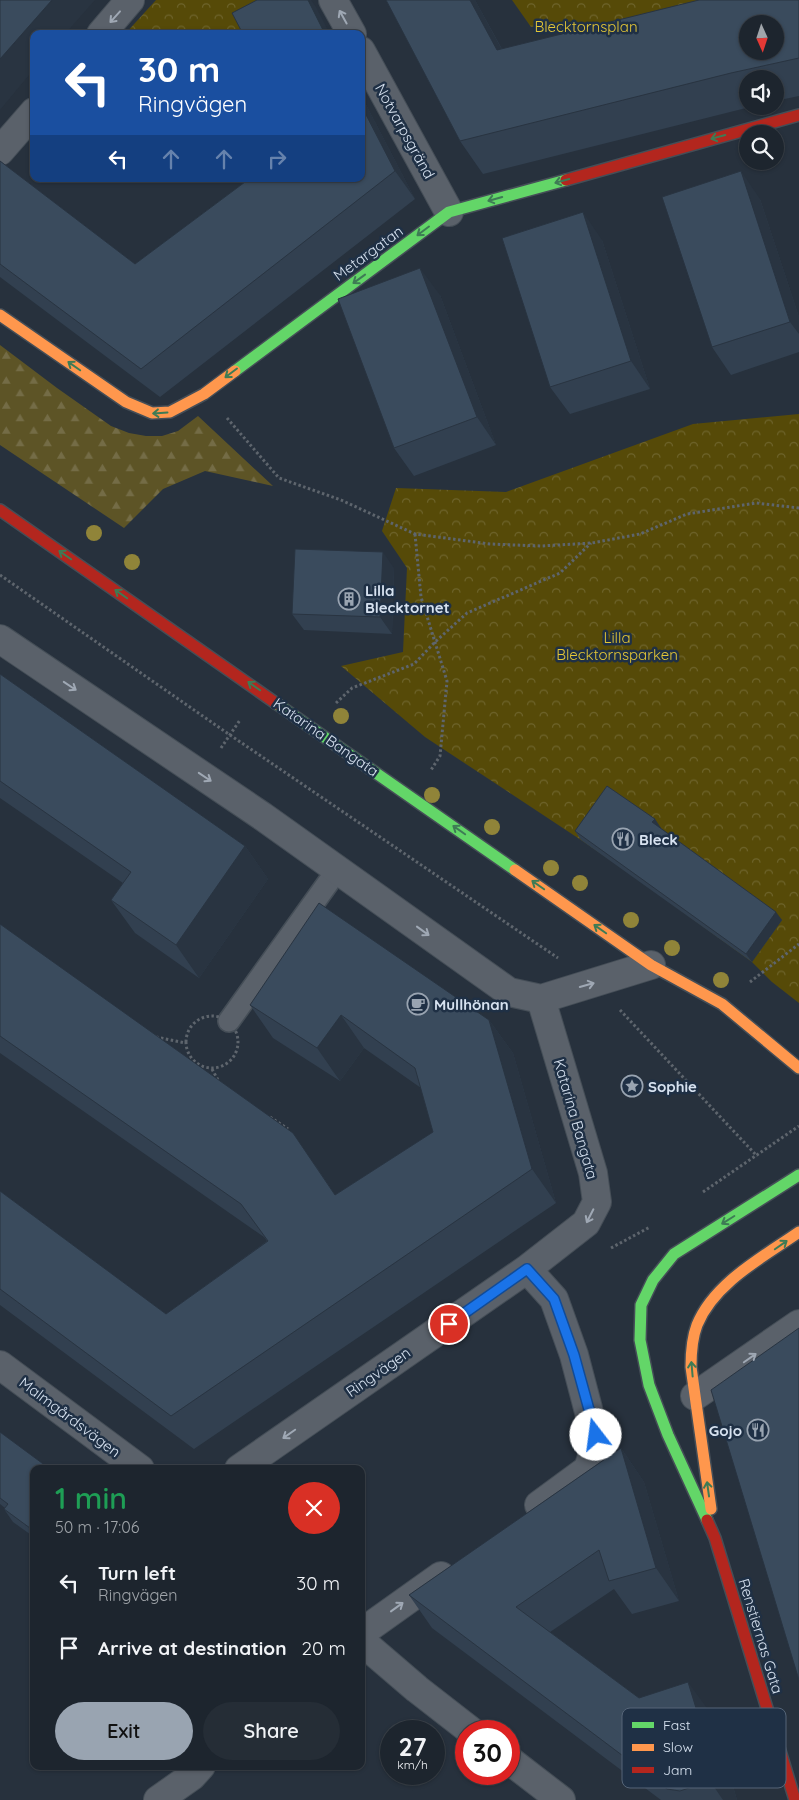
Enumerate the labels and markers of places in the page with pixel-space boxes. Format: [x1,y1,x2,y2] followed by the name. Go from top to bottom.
[365,581,450,617] place label: Lilla Blecktornet
[337,587,361,611] building icon: Lilla Blecktornet
[611,827,635,851] restaurant icon: Bleck
[639,830,678,849] place label: Bleck
[406,992,430,1016] cafe icon: Mullhönan
[434,995,509,1014] place label: Mullhönan
[620,1074,644,1098] place icon: Sophie
[648,1077,697,1096] place label: Sophie
[428,1303,470,1345] pin
[746,1418,770,1442] restaurant icon: Gojo
[709,1421,742,1440] place label: Gojo

